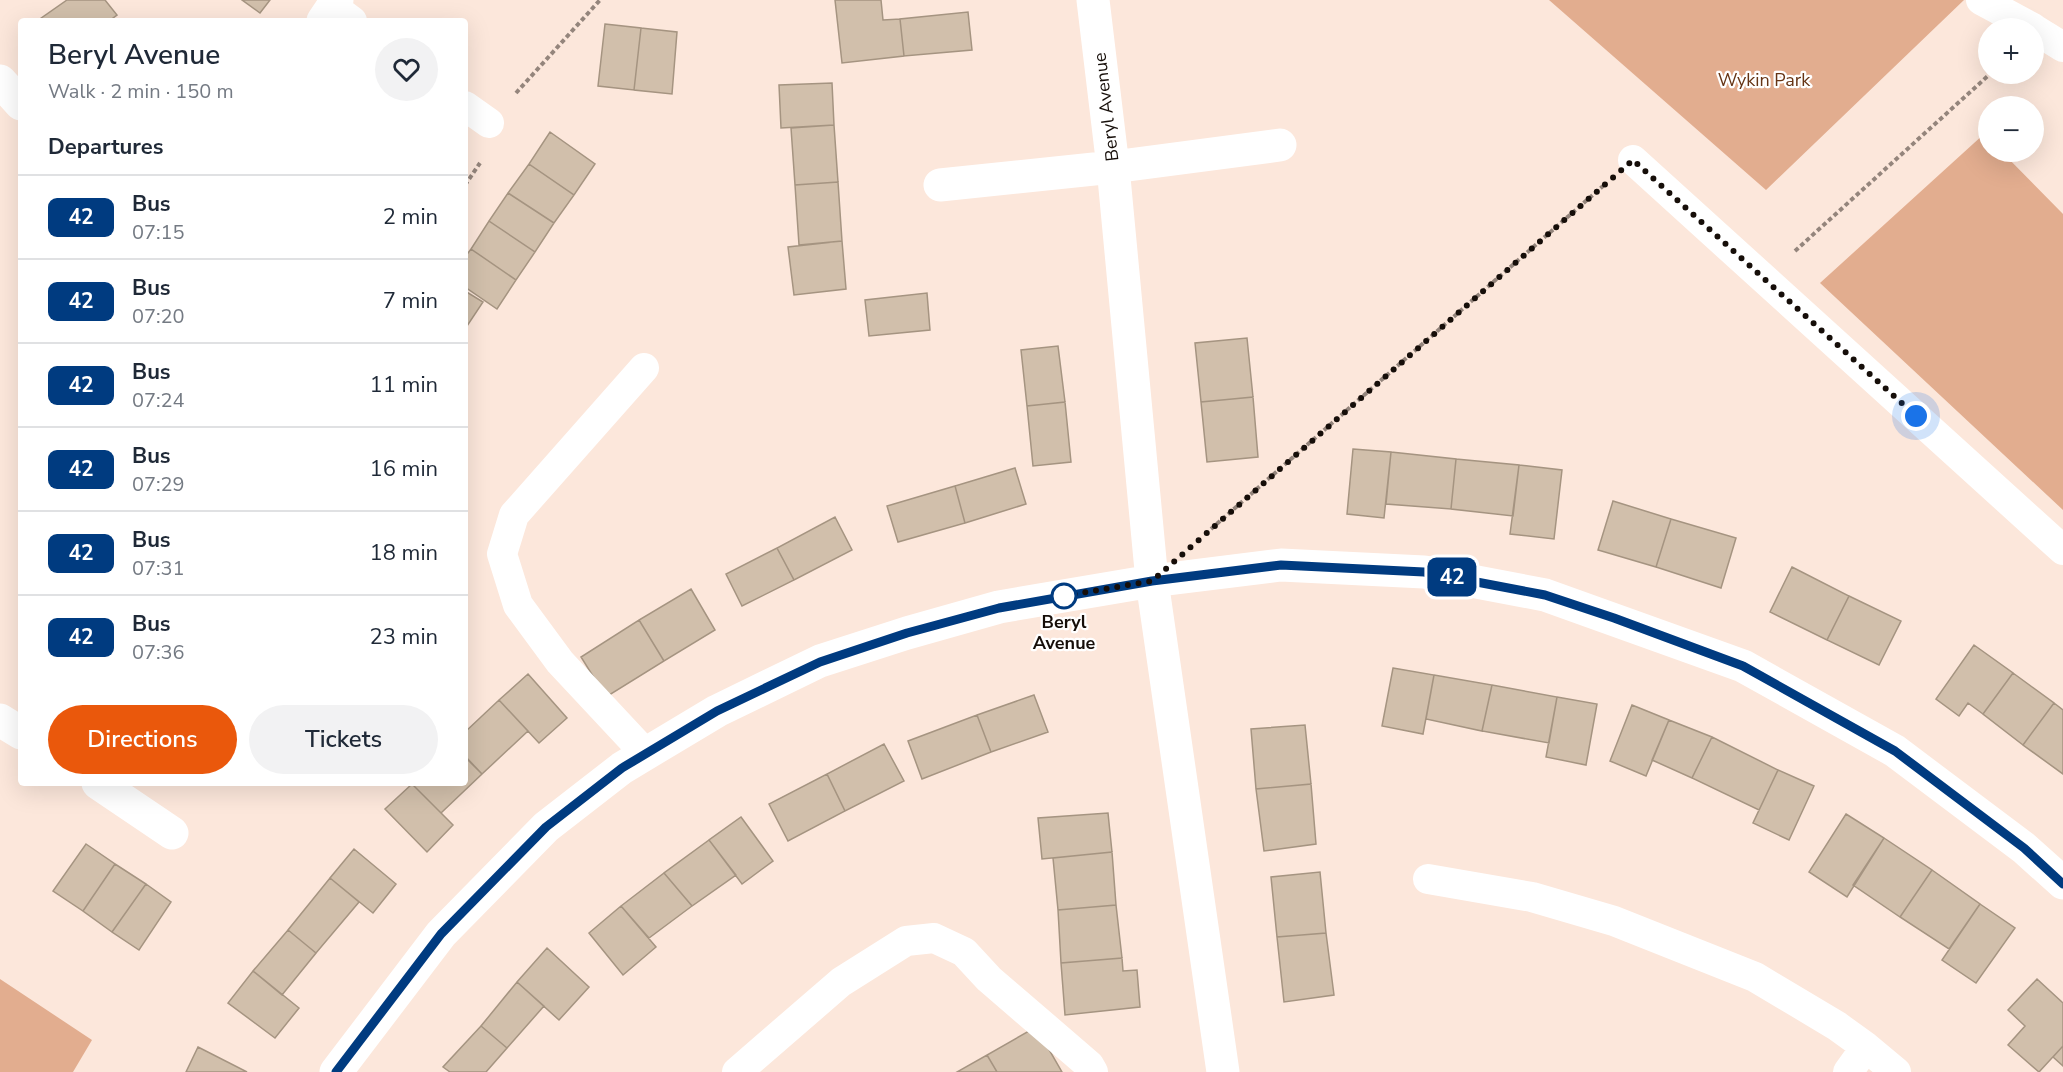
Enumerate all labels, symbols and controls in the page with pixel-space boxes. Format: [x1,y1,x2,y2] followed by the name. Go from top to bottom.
[1978,18,2044,162] map controls
[1978,18,2044,84] button: +
[48,36,220,74] text: Beryl Avenue
[375,38,438,101] button: heart
[1087,51,1125,163] street label: Beryl Avenue
[1718,68,1811,92] park label: Wykin Park
[48,78,234,105] text: Walk · 2 min · 150 m
[1978,96,2044,162] button: −
[48,132,163,162] text: Departures
[132,189,171,219] text: Bus
[383,202,438,232] text: 2 min
[68,203,94,231] text: 42
[132,219,185,246] text: 07:15
[132,273,171,303] text: Bus
[383,286,438,316] text: 7 min
[68,287,94,315] text: 42
[132,303,185,330] text: 07:20
[132,357,171,387] text: Bus
[370,370,438,400] text: 11 min
[68,371,94,399] text: 42
[132,387,185,414] text: 07:24
[1901,401,1931,431] your location
[132,441,171,471] text: Bus
[370,454,438,484] text: 16 min
[68,455,94,483] text: 42
[132,471,185,498] text: 07:29
[132,525,171,555] text: Bus
[370,538,438,568] text: 18 min
[68,539,94,567] text: 42
[132,555,185,582] text: 07:31
[1425,558,1479,596] line badge: 42
[1439,563,1465,591] text: 42
[1051,583,1077,609] marker: Beryl Avenue
[132,609,171,639] text: Bus
[1033,610,1096,655] place label: Beryl Avenue
[370,622,438,652] text: 23 min
[68,623,94,651] text: 42
[132,639,185,666] text: 07:36
[48,705,237,774] button: Directions
[249,705,438,774] button: Tickets

